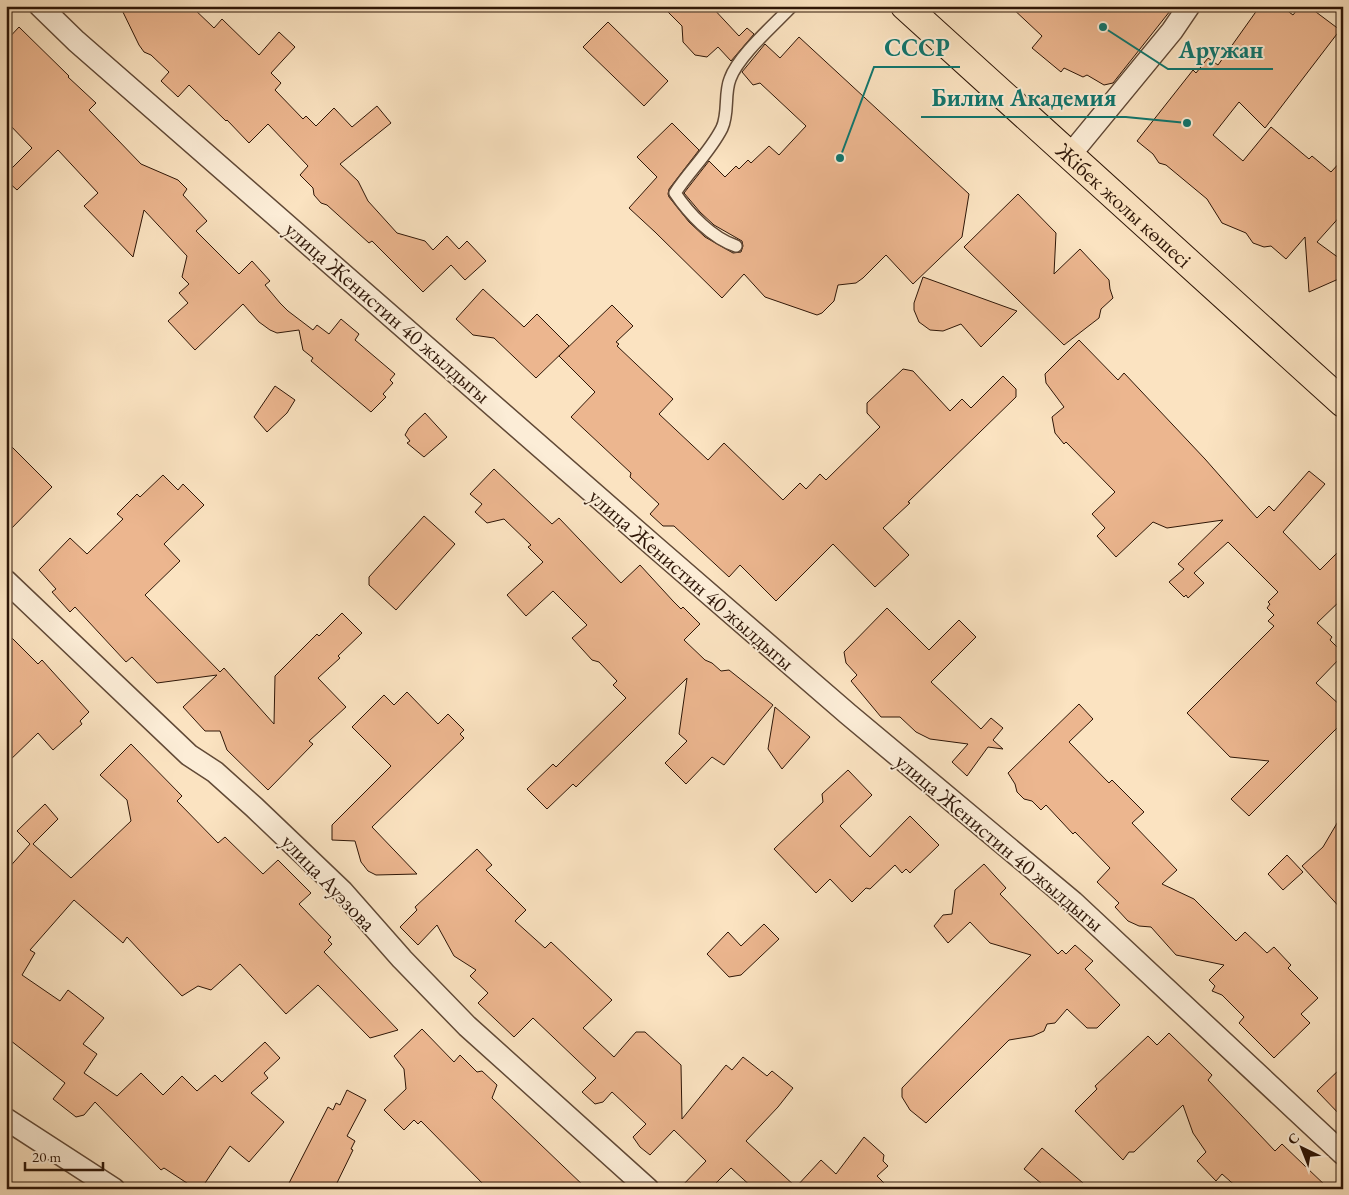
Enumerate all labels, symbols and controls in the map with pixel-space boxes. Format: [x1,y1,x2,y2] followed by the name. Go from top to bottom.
[874,28,960,67] callout: СССР
[1168,30,1273,69] callout: Аружан
[884,32,950,63] text: СССР
[1178,34,1264,66] text: Аружан
[921,78,1126,117] callout: Билим Академия
[932,82,1117,113] text: Билим Академия
[1049,135,1198,274] street label: Жібек жолы көшесі
[279,215,497,410] street label: улица Женистин 40 жылдыгы
[583,482,801,677] street label: улица Женистин 40 жылдыгы
[889,747,1110,938] street label: улица Женистин 40 жылдыгы
[275,827,383,937] street label: улица Ауэзова
[1276,1122,1326,1172] north arrow
[1283,1128,1303,1148] text: С
[25,1140,102,1172] scale bar
[32,1147,61,1166] text: 20 m

